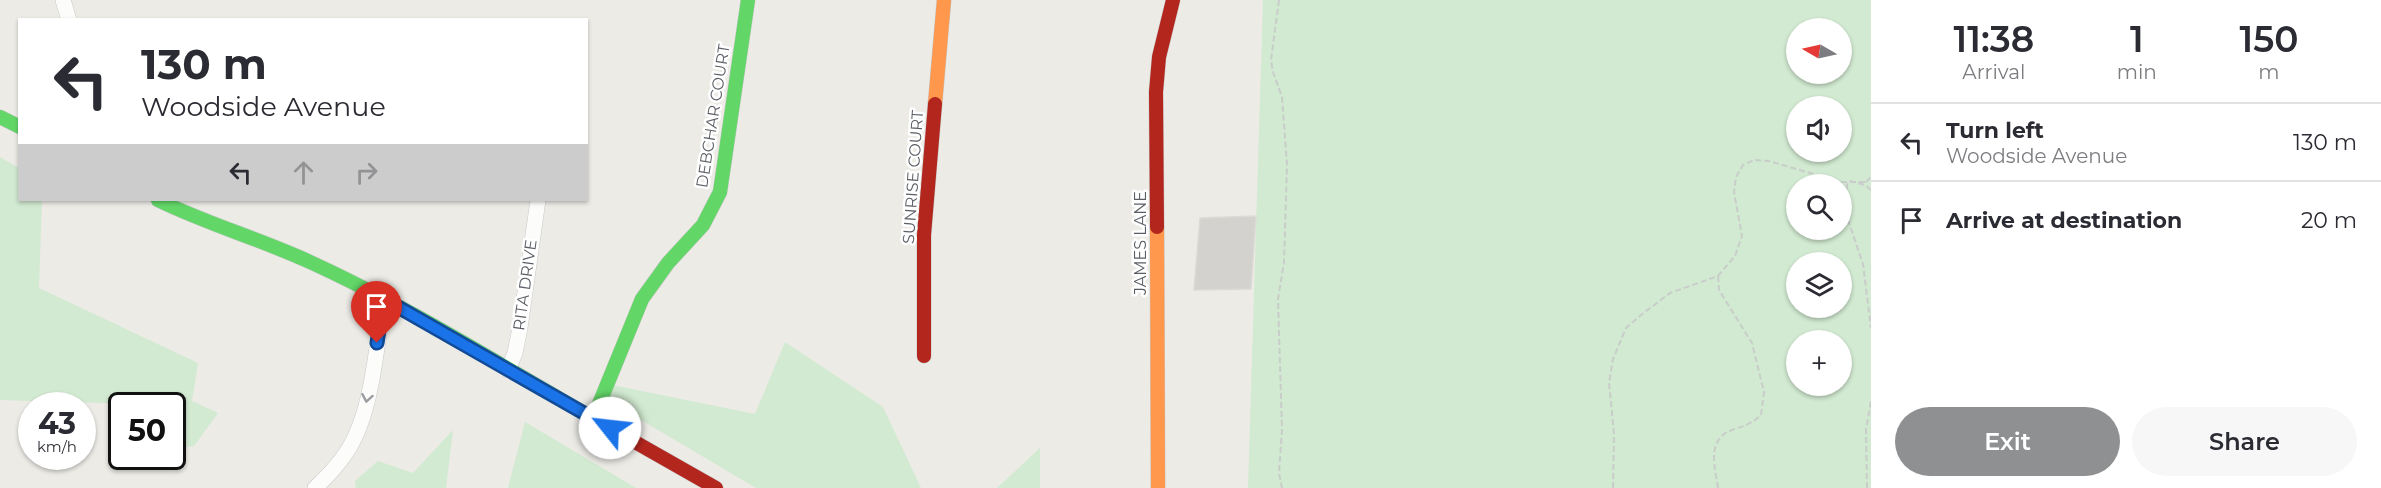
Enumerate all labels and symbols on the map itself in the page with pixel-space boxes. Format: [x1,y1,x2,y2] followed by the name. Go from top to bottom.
[1786,18,1852,84] north arrow
[692,42,734,189] street label: DEBCHAR COURT
[899,109,927,245] street label: SUNRISE COURT
[1131,191,1150,296] street label: JAMES LANE
[509,238,541,332] street label: RITA DRIVE
[351,281,402,343] pin
[108,392,186,470] speed limit sign: 50
[362,394,374,403] one-way arrow
[578,396,642,460] position arrow

